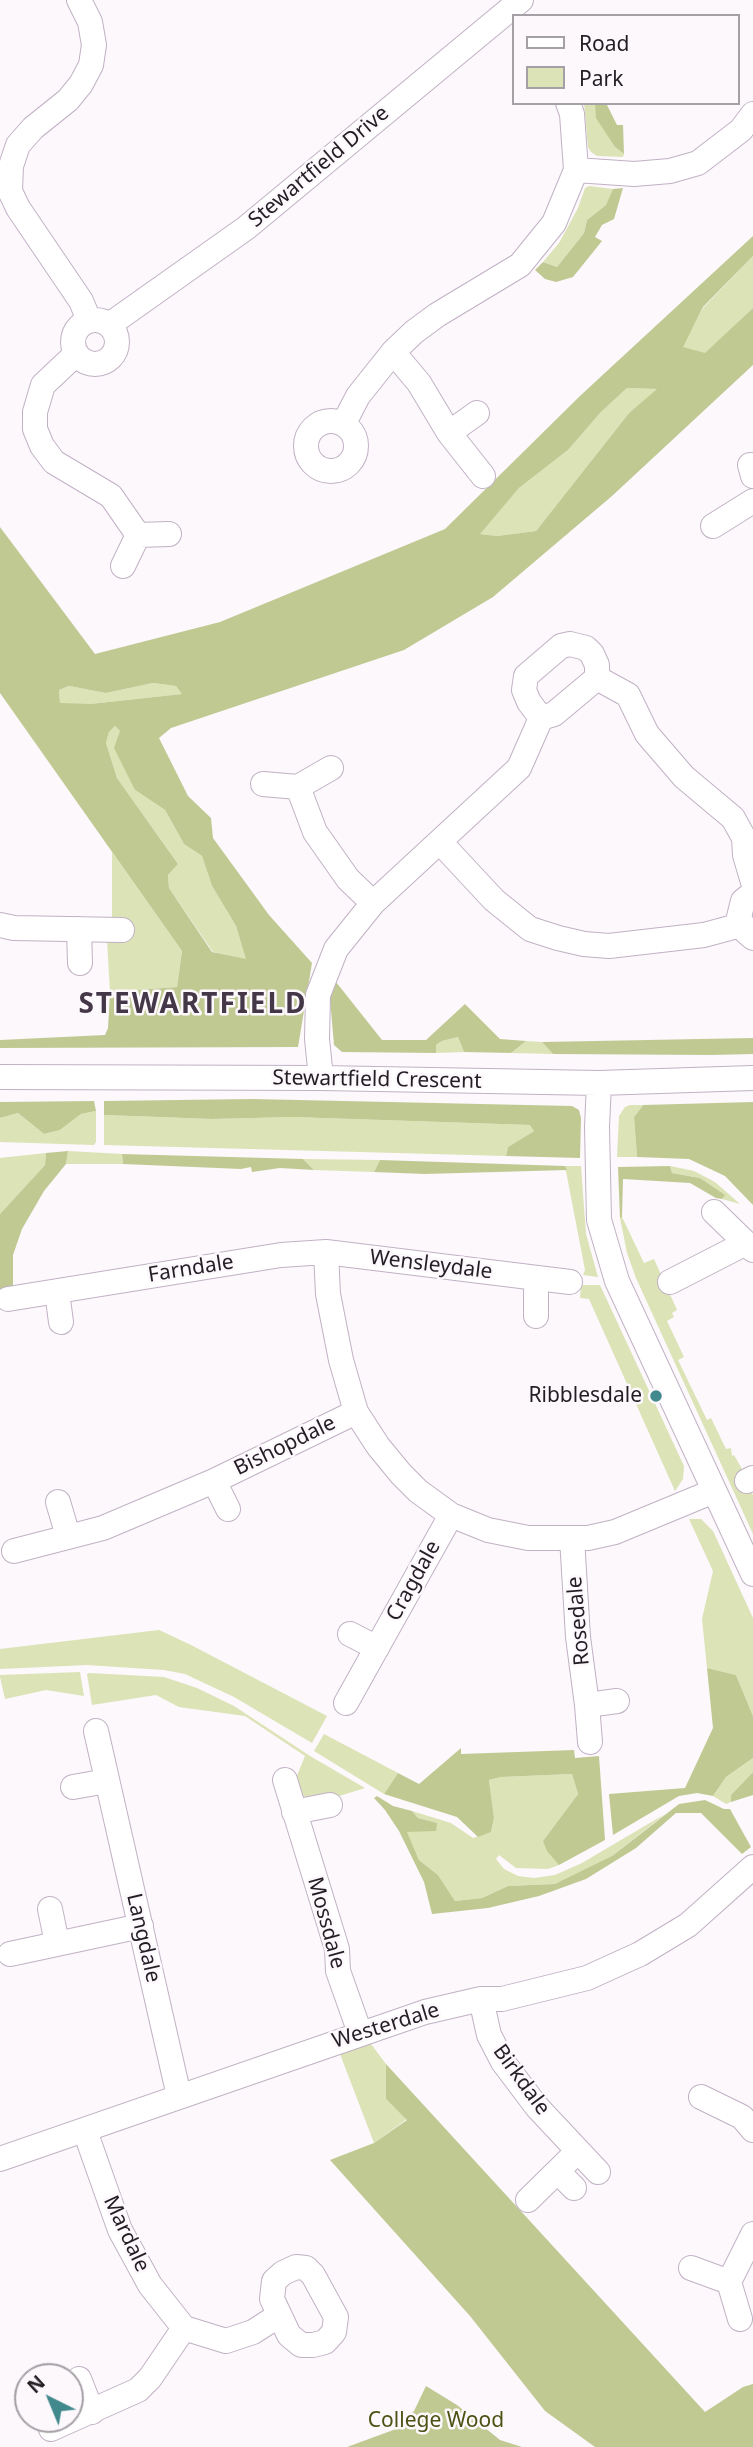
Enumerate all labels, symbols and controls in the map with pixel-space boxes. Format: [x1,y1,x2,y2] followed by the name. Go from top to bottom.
[512,14,739,105] legend
[579,29,629,57] text: Road
[579,64,623,92] text: Park
[244,101,394,233] street label: Stewartfield Drive
[80,988,306,1022] district label: STEWARTFIELD
[272,1066,482,1094] street label: Stewartfield Crescent
[368,1245,494,1285] street label: Wensleydale
[146,1250,236,1288] street label: Farndale
[528,1383,642,1409] place label: Ribblesdale
[648,1388,664,1404] marker: Ribblesdale
[230,1411,340,1481] street label: Bishopdale
[382,1536,446,1626] street label: Cragdale
[563,1575,595,1667] street label: Rosedale
[302,1874,350,1972] street label: Mossdale
[121,1891,165,1985] street label: Langdale
[329,1998,443,2054] street label: Westerdale
[487,2040,555,2120] street label: Birkdale
[97,2192,155,2276] street label: Mardale
[14,2363,84,2433] north arrow
[22,2369,51,2399] text: N
[368,2408,504,2434] park label: College Wood

